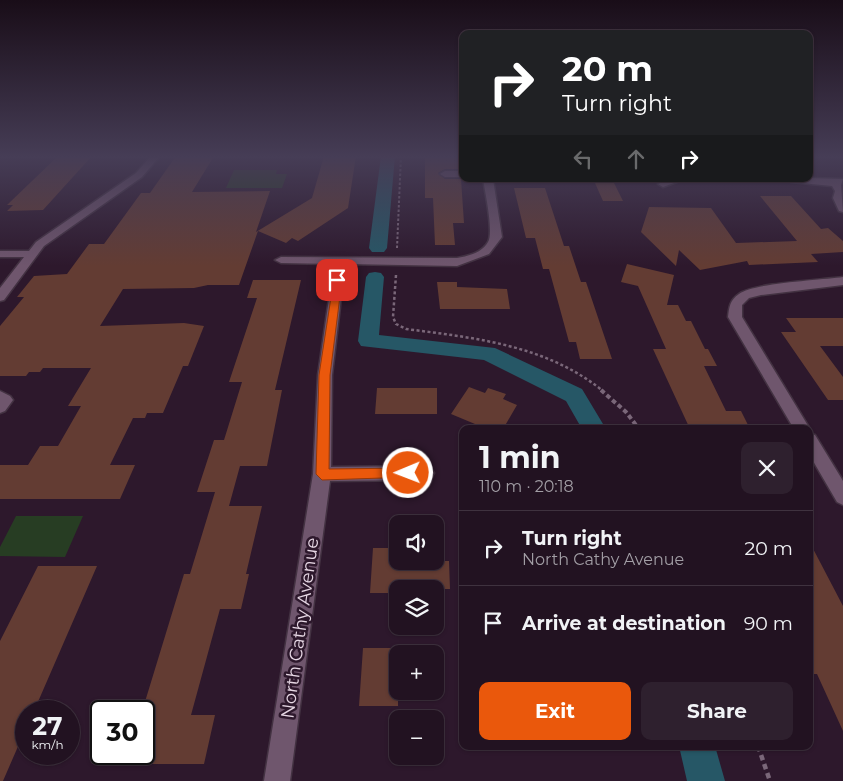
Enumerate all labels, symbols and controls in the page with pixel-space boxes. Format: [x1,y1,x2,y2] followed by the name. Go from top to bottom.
[562,47,653,90] text: 20 m
[479,50,544,115] icon: right
[562,90,672,117] text: Turn right
[569,145,597,173] icon: left
[622,145,650,173] icon: ahead
[675,145,703,173] icon: right
[316,259,358,301] pin
[323,266,351,294] icon: arrive
[479,439,560,476] text: 1 min
[741,442,793,494] button: close
[381,446,433,498] position arrow
[479,477,574,496] text: 110 m · 20:18
[389,515,444,765] map controls
[389,515,444,570] button: sound
[522,527,622,550] text: Turn right
[479,534,507,562] icon: right
[276,536,324,720] street label: North Cathy Avenue
[745,537,793,560] text: 20 m
[522,550,684,569] text: North Cathy Avenue
[389,580,444,635] button: layers
[479,609,507,637] icon: arrive
[522,612,726,635] text: Arrive at destination
[744,612,793,635] text: 90 m
[389,645,444,700] button: +
[479,682,631,740] button: Exit
[641,682,793,740] button: Share
[90,700,155,765] speed limit sign: 30
[389,710,444,765] button: −
[32,711,63,741] text: 27
[31,737,64,752] text: km/h

